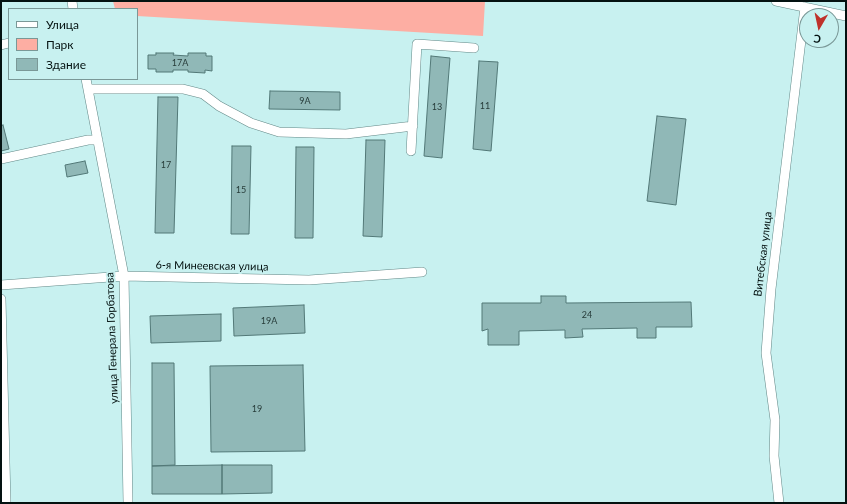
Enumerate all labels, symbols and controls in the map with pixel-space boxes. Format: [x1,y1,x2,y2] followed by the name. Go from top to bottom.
[8,8,138,80] legend
[799,8,839,48] north arrow
[46,17,79,32] text: Улица
[813,32,822,46] text: С
[46,37,74,52] text: Парк
[46,57,86,72] text: Здание
[172,58,188,68] house number: 17А
[299,96,311,106] house number: 9А
[480,101,490,111] house number: 11
[432,102,442,112] house number: 13
[161,160,171,170] house number: 17
[236,185,246,195] house number: 15
[751,211,775,297] street label: Витебская улица
[155,258,269,274] street label: 6-я Минеевская улица
[103,272,121,404] street label: улица Генерала Горбатова
[582,310,592,320] house number: 24
[261,316,277,326] house number: 19А
[252,404,262,414] house number: 19

